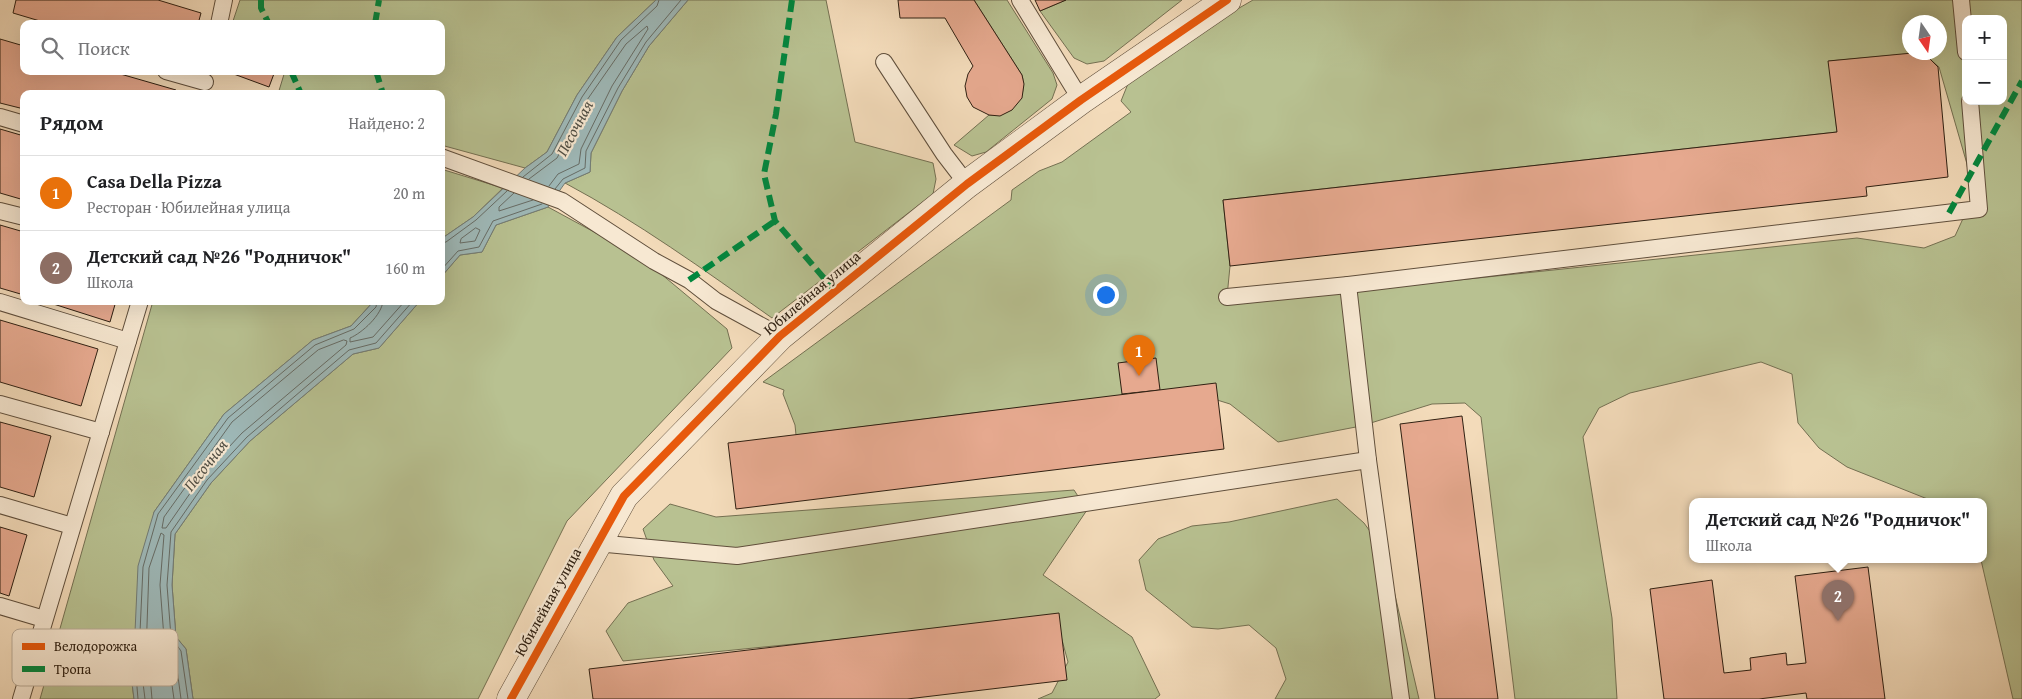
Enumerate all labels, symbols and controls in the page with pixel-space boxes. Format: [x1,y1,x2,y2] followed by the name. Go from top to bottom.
[1902,15,1947,60] north arrow
[1962,15,2007,105] map controls
[1962,15,2007,60] button: +
[20,20,445,75] search box
[38,34,66,62] icon: search
[78,34,130,62] text: Поиск
[1962,60,2007,105] button: −
[549,96,599,160] water label: Песочная
[40,107,103,138] text: Рядом
[348,111,425,135] text: Найдено: 2
[87,167,222,195] text: Casa Della Pizza
[52,181,60,205] text: 1
[393,181,425,205] text: 20 m
[87,195,290,219] text: Ресторан · Юбилейная улица
[87,242,351,270] text: Детский сад №26 "Родничок"
[759,245,865,340] street label: Юбилейная улица
[52,256,60,280] text: 2
[385,256,425,280] text: 160 m
[87,270,133,294] text: Школа
[1093,282,1119,308] your location
[1123,335,1155,376] pin: 1
[177,434,233,496] water label: Песочная
[1689,498,1987,563] popup
[1706,505,1970,533] text: Детский сад №26 "Родничок"
[1706,533,1752,557] text: Школа
[509,543,586,660] street label: Юбилейная улица
[1822,580,1854,621] pin: 2
[12,629,178,686] legend
[54,636,137,656] text: Велодорожка
[54,659,91,679] text: Тропа

